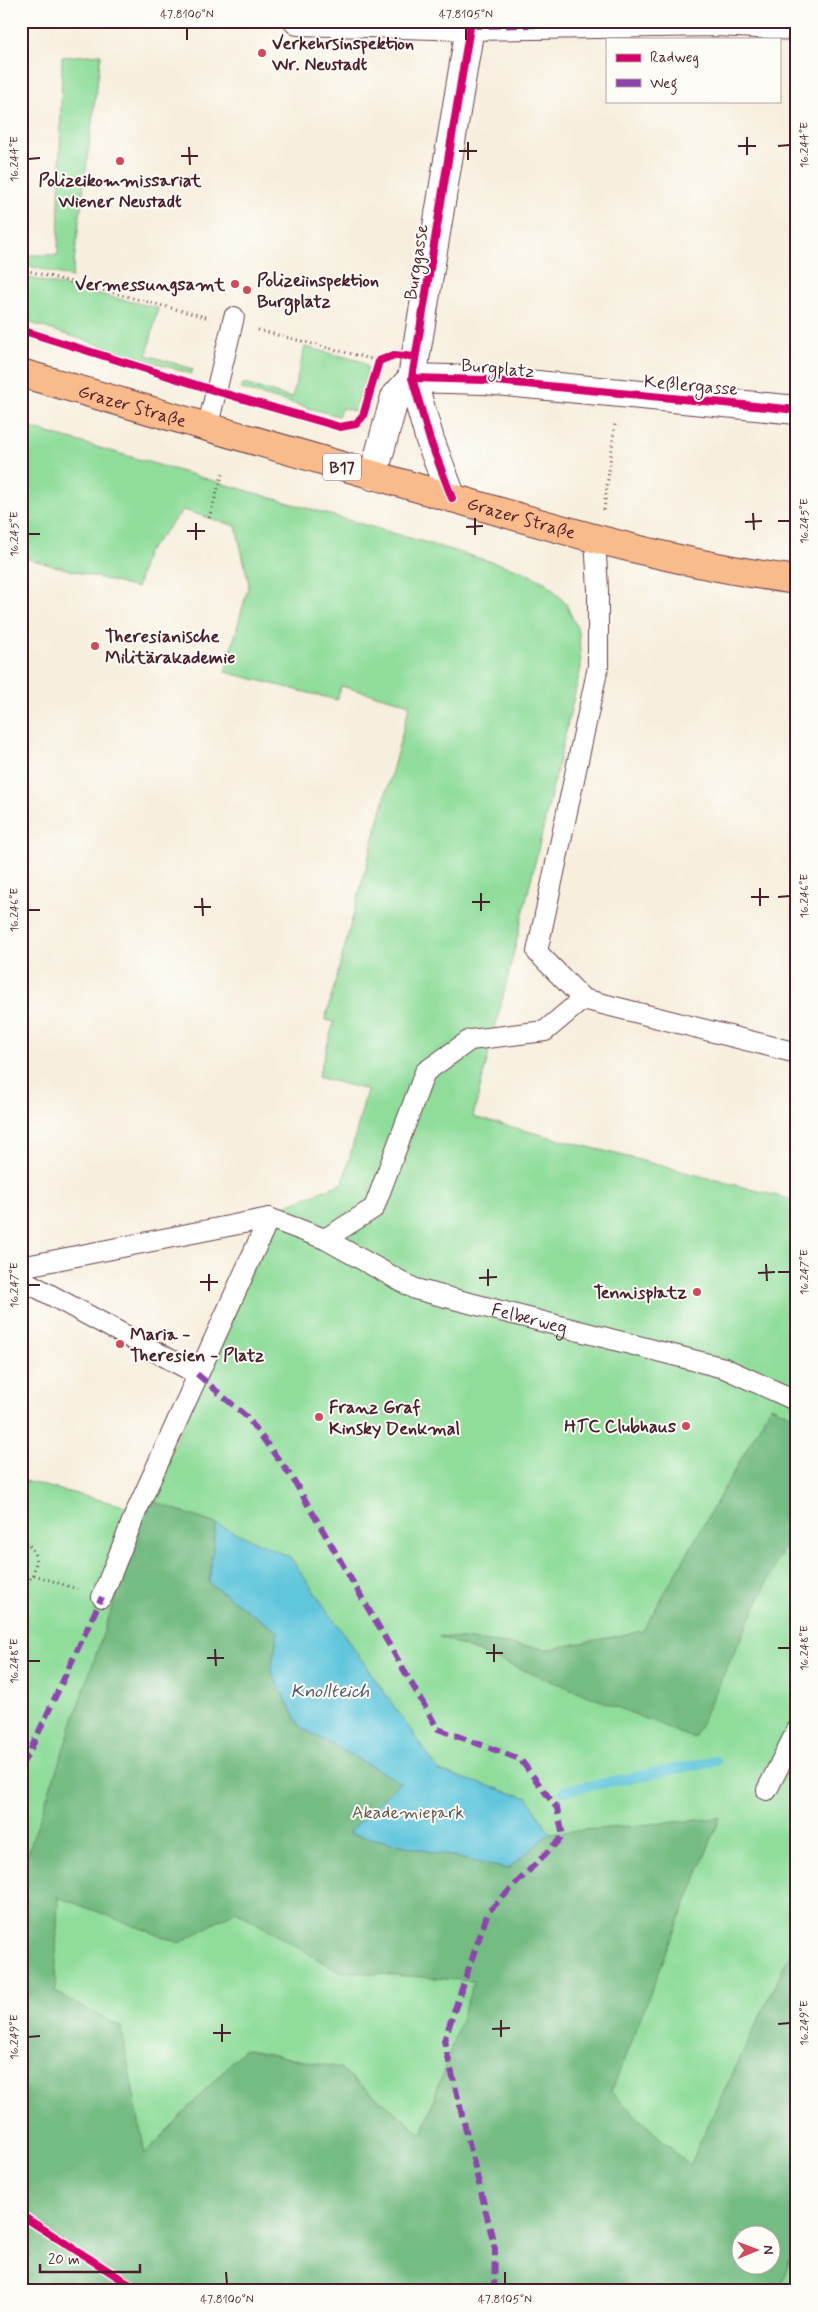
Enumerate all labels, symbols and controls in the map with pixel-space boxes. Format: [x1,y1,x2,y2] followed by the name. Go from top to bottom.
[160,7,214,23] text: 47.8100°N
[439,7,493,23] text: 47.8105°N
[271,32,414,77] place label: Verkehrsinspektion Wr. Neustadt
[606,38,780,102] legend
[256,47,268,59] marker: Verkehrsinspektion Wr. Neustadt
[650,48,699,68] text: Radweg
[650,74,677,95] text: Weg
[797,122,813,168] text: 16.244°E
[7,136,23,182] text: 16.244°E
[114,155,126,167] marker: Polizeikommissariat Wiener Neustadt
[39,169,202,214] place label: Polizeikommissariat Wiener Neustadt
[399,222,436,302] street label: Burggasse
[257,269,379,316] place label: Polizeiinspektion Burgplatz
[75,273,225,297] place label: Vermessungsamt
[229,278,241,290] marker: Vermessungsamt
[241,284,253,296] marker: Polizeiinspektion Burgplatz
[460,354,536,385] street label: Burgplatz
[643,370,739,403] street label: Keßlergasse
[75,380,189,434] street label: Grazer Straße
[323,454,361,481] road number: B17
[464,492,578,546] street label: Grazer Straße
[797,498,813,544] text: 16.245°E
[7,511,23,557] text: 16.245°E
[105,625,235,670] place label: Theresianische Militärakademie
[89,640,101,652] marker: Theresianische Militärakademie
[797,874,813,918] text: 16.246°E
[7,888,23,932] text: 16.246°E
[797,1249,813,1295] text: 16.247°E
[7,1262,23,1308] text: 16.247°E
[594,1281,687,1305] place label: Tennisplatz
[691,1286,703,1298] marker: Tennisplatz
[489,1298,570,1341] street label: Felberweg
[130,1323,264,1368] place label: Maria - Theresien - Platz
[114,1338,126,1350] marker: Maria - Theresien - Platz
[329,1396,460,1441] place label: Franz Graf Kinsky Denkmal
[313,1411,325,1423] marker: Franz Graf Kinsky Denkmal
[564,1415,676,1439] place label: HTC Clubhaus
[680,1420,692,1432] marker: HTC Clubhaus
[797,1625,813,1671] text: 16.248°E
[7,1638,23,1684] text: 16.248°E
[290,1679,370,1704] water label: Knollteich
[352,1801,464,1825] park label: Akademiepark
[797,2000,813,2046] text: 16.249°E
[7,2014,23,2060] text: 16.249°E
[730,2224,780,2274] north arrow
[40,2242,140,2274] scale bar
[759,2245,777,2255] text: N
[48,2250,80,2270] text: 20 m
[200,2292,254,2308] text: 47.8100°N
[478,2292,532,2308] text: 47.8105°N

